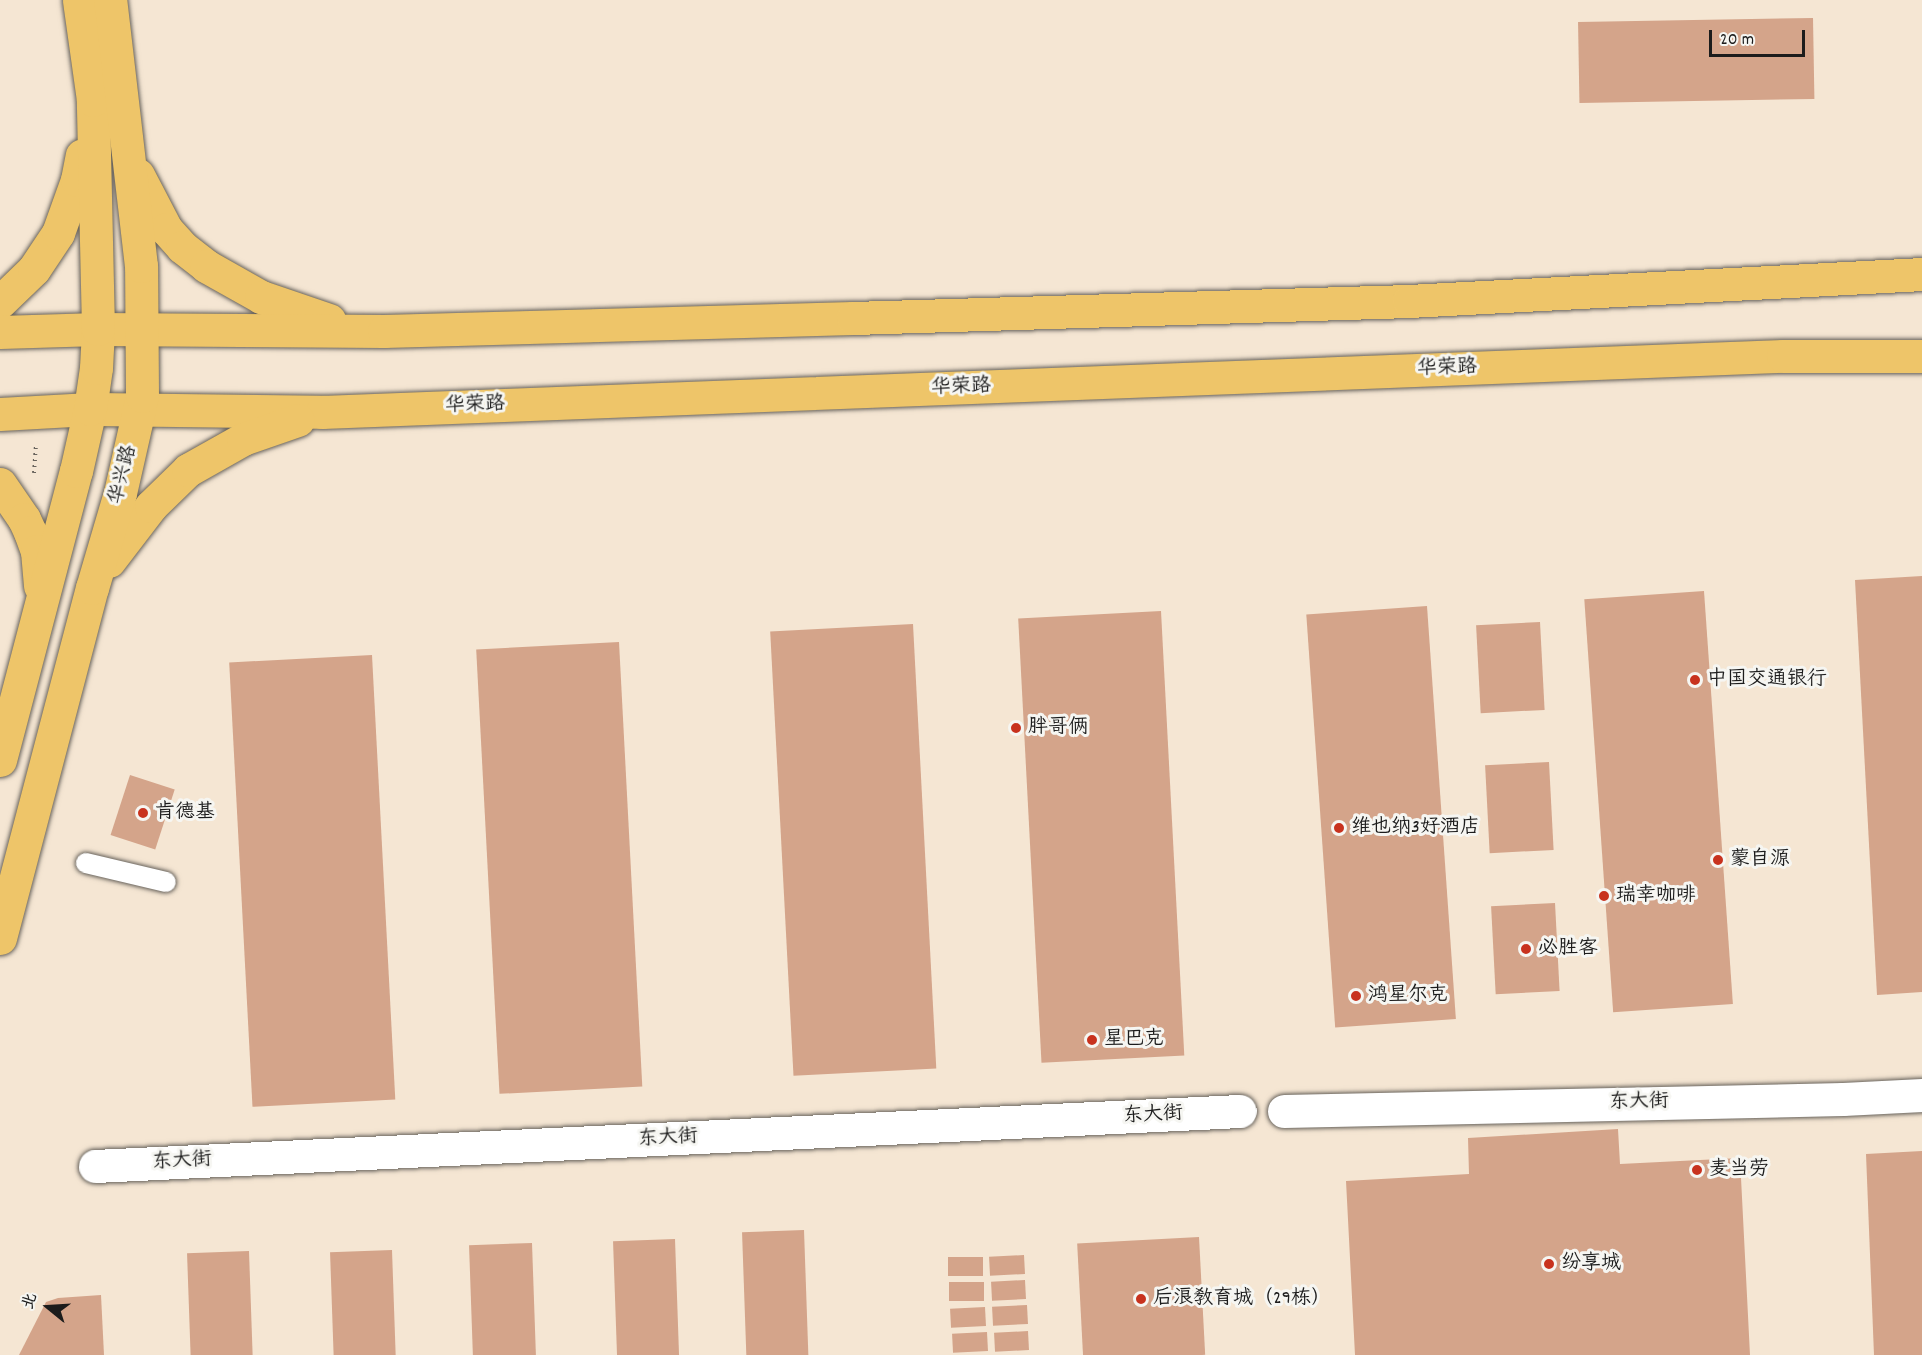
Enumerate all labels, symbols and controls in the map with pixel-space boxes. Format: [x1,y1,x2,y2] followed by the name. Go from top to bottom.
[1712,18,1808,56] scale bar
[1720,28,1754,53] text: 20 m
[1417,356,1477,382] street label: 华荣路
[931,375,991,401] street label: 华荣路
[445,393,505,419] street label: 华荣路
[105,443,143,507] street label: 华兴路
[1707,668,1827,692] place label: 中国交通银行
[1688,673,1702,687] marker: 中国交通银行
[1028,716,1088,740] place label: 胖哥俩
[1009,721,1023,735] marker: 胖哥俩
[155,801,215,825] place label: 肯德基
[136,806,150,820] marker: 肯德基
[1351,816,1480,840] place label: 维也纳3好酒店
[1332,821,1346,835] marker: 维也纳3好酒店
[1730,848,1790,872] place label: 蒙自源
[1711,853,1725,867] marker: 蒙自源
[1616,884,1696,908] place label: 瑞幸咖啡
[1597,889,1611,903] marker: 瑞幸咖啡
[1538,937,1598,961] place label: 必胜客
[1519,942,1533,956] marker: 必胜客
[1368,984,1448,1008] place label: 鸿星尔克
[1349,989,1363,1003] marker: 鸿星尔克
[1104,1028,1164,1052] place label: 星巴克
[1085,1033,1099,1047] marker: 星巴克
[1609,1090,1669,1116] street label: 东大街
[1122,1102,1184,1130] street label: 东大街
[637,1125,699,1153] street label: 东大街
[151,1148,213,1176] street label: 东大街
[1709,1158,1769,1182] place label: 麦当劳
[1690,1163,1704,1177] marker: 麦当劳
[1561,1252,1621,1276] place label: 纷享城
[1542,1257,1556,1271] marker: 纷享城
[18,1277,78,1337] north arrow
[1153,1287,1331,1311] place label: 后浪教育城（29栋）
[17,1290,44,1312] text: 北
[1134,1292,1148,1306] marker: 后浪教育城（29栋）

